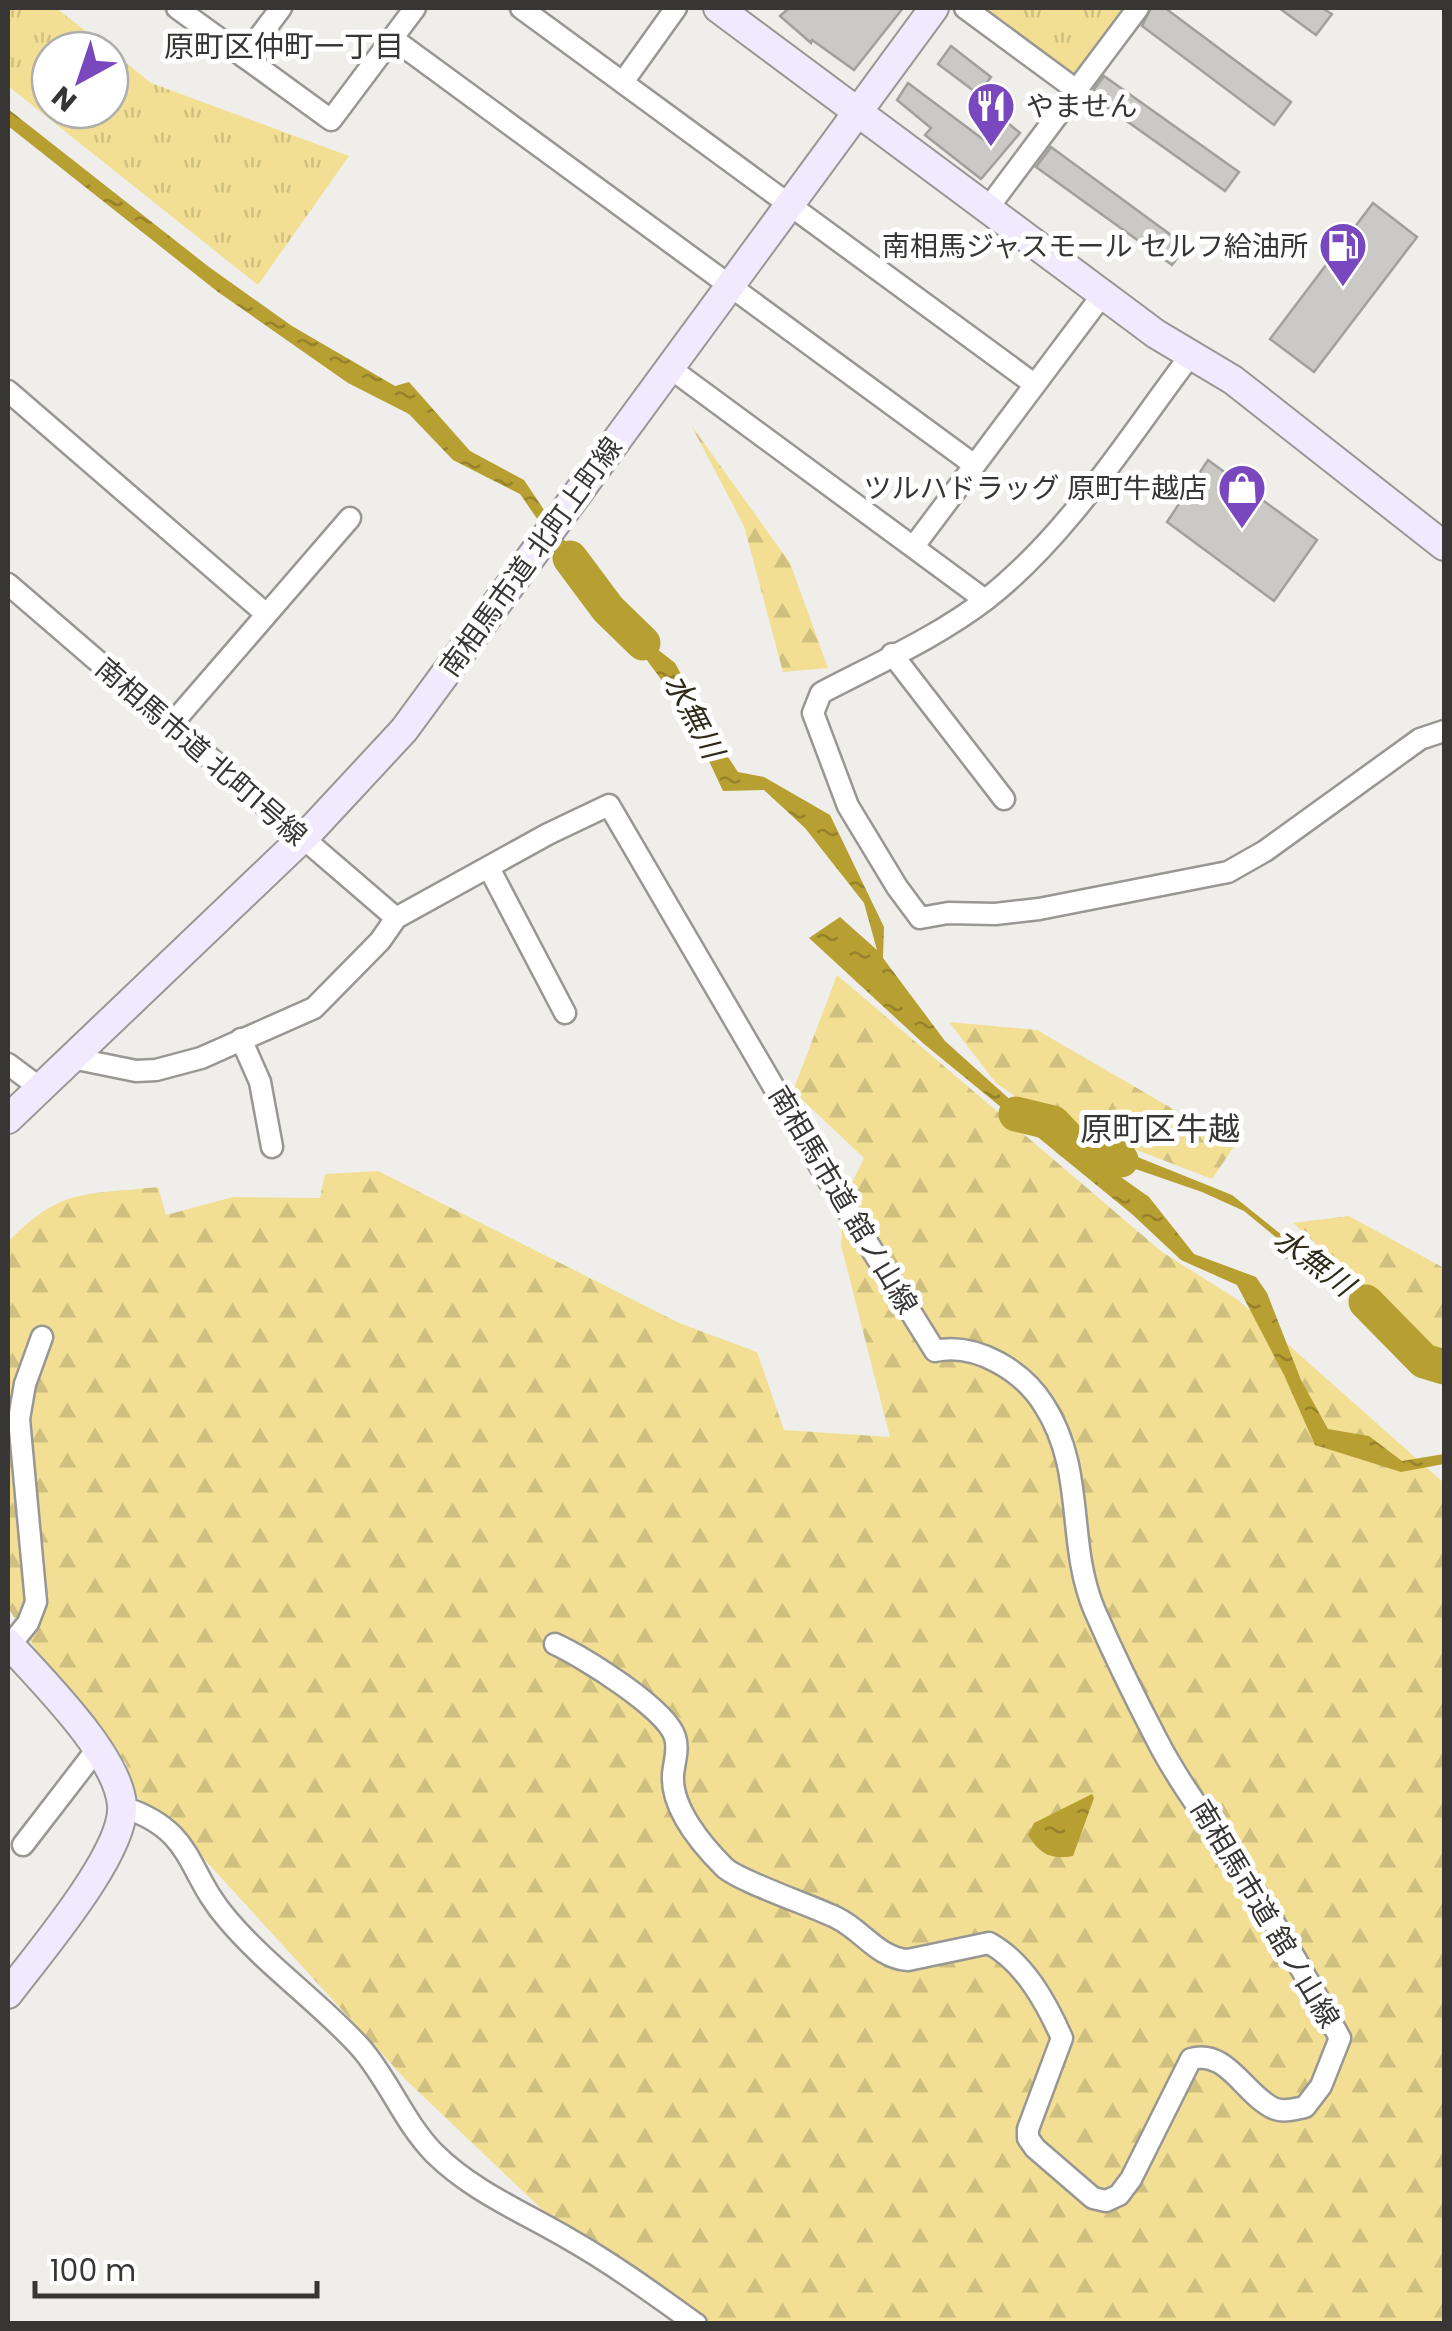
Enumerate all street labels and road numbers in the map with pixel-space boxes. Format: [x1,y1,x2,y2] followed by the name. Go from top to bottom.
[431,429,631,685] street label: 南相馬市道 北町上町線
[87,649,315,855] street label: 南相馬市道 北町1号線
[759,1079,927,1321] street label: 南相馬市道 舘ノ山線
[1181,1793,1349,2035] street label: 南相馬市道 舘ノ山線

